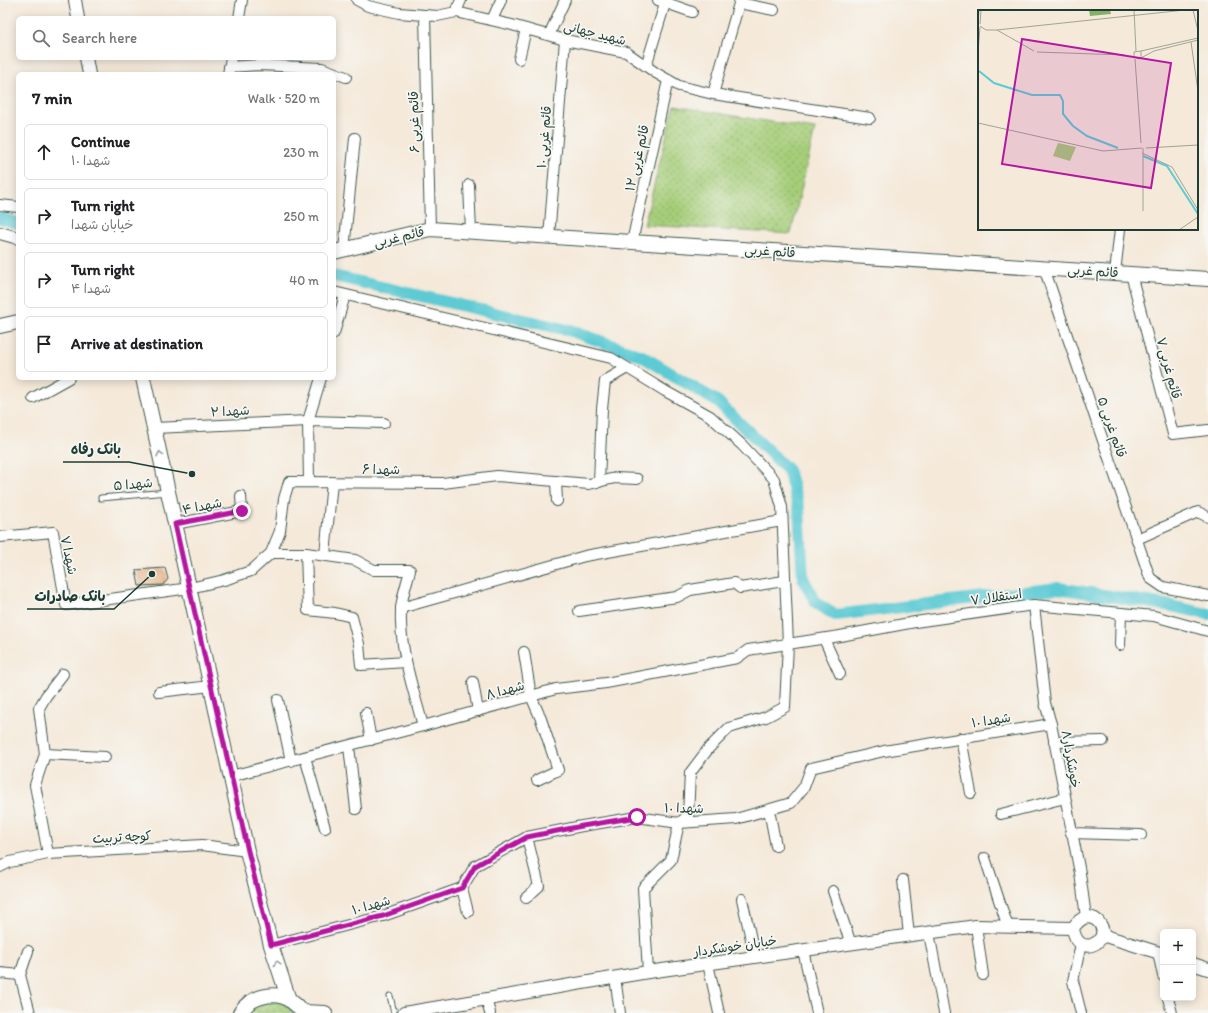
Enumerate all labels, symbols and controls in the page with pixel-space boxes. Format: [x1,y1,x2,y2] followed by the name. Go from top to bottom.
[978,10,1198,230] inset map
[16,16,336,60] search box
[562,18,628,50] street label: شهید جهانی
[30,27,52,49] icon: search
[62,29,137,47] text: Search here
[32,88,72,108] text: 7 min
[248,91,320,106] text: Walk · 520 m
[406,91,425,153] street label: قائم غربی ۶
[534,105,557,169] street label: قائم غربی ۱۰
[622,123,655,193] street label: قائم غربی ۱۲
[71,133,130,151] text: Continue
[33,141,55,163] icon: ahead
[283,145,319,160] text: 230 m
[71,153,110,168] text: شهدا ۱۰
[71,197,135,215] text: Turn right
[33,205,55,227] icon: right
[283,209,319,224] text: 250 m
[71,217,133,232] text: خیابان شهدا
[372,224,426,253] street label: قائم غربی
[744,242,796,263] street label: قائم غربی
[71,261,135,279] text: Turn right
[1067,262,1119,283] street label: قائم غربی
[33,269,55,291] icon: right
[289,273,319,288] text: 40 m
[71,281,111,296] text: شهدا ۴
[33,333,55,355] icon: arrive
[71,335,203,353] text: Arrive at destination
[1151,336,1184,401] street label: قائم غربی ۷
[1092,395,1129,460] street label: قائم غربی ۵
[210,402,250,420] street label: شهدا ۲
[63,436,129,462] callout: بانک رفاه
[71,441,121,458] text: بانک رفاه
[156,451,164,457] one-way arrow
[362,462,400,477] street label: شهدا ۶
[113,475,153,493] street label: شهدا ۵
[181,495,223,517] street label: شهدا ۴
[233,502,251,520] route end
[58,534,80,576] street label: شهدا ۷
[27,583,114,609] callout: بانک صادرات
[969,586,1023,608] street label: استقلال ۷
[35,588,105,605] text: بانک صادرات
[484,678,526,702] street label: شهدا ۸
[970,710,1012,730] street label: شهدا ۱۰
[1058,729,1083,789] street label: خوشکردار۸
[664,800,704,816] street label: شهدا ۱۰
[628,808,646,826] route start
[92,828,152,847] street label: کوچه تربیت
[350,892,392,918] street label: شهدا ۱۰
[1160,929,1196,1001] map controls
[1160,929,1196,965] button: +
[691,933,778,960] street label: خیابان خوشکردار
[273,959,282,966] one-way arrow
[1160,965,1196,1001] button: −

